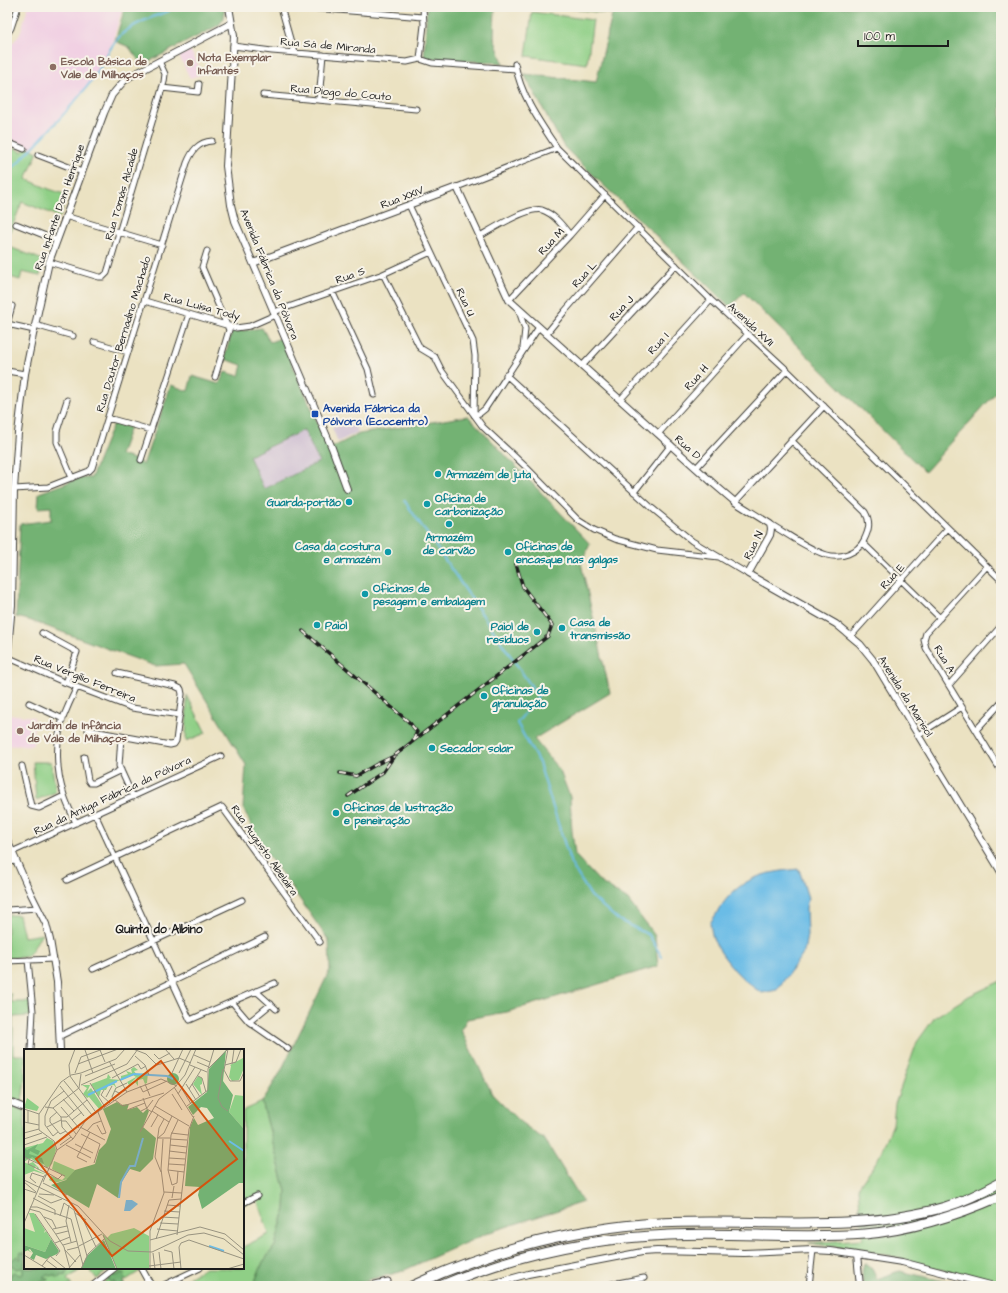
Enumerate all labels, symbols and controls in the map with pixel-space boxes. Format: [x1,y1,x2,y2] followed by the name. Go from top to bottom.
[858,22,948,48] scale bar
[864,28,895,45] text: 100 m
[280,34,377,57] street label: Rua Sá de Miranda
[198,50,272,78] place label: Nota Exemplar Infantes
[60,54,147,82] place label: Escola Básica de Vale de Milhaços
[185,58,195,68] marker: Nota Exemplar Infantes
[48,62,58,72] marker: Escola Básica de Vale de Milhaços
[290,81,393,105] street label: Rua Diogo do Couto
[31,142,88,272] street label: Rua Infante Dom Henrique
[101,146,142,242] street label: Rua Tomás Alcaide
[378,182,426,213] street label: Rua XXIV
[236,207,303,342] street label: Avenida Fábrica da Pólvora
[535,224,568,258] street label: Rua M
[93,254,155,414] street label: Rua Doutor Bernadino Machado
[569,257,600,291] street label: Rua L
[333,263,367,288] street label: Rua S
[452,286,479,319] street label: Rua U
[162,289,242,325] street label: Rua Luísa Tody
[606,292,637,324] street label: Rua J
[724,299,777,350] street label: Avenida XVII
[644,329,673,358] street label: Rua I
[681,361,712,394] street label: Rua H
[323,401,428,429] place label: Avenida Fábrica da Pólvora (Ecocentro)
[310,409,320,419] marker: Avenida Fábrica da Pólvora (Ecocentro)
[671,432,704,463] street label: Rua D
[446,467,532,483] place label: Armazém de juta
[433,469,443,479] marker: Armazém de juta
[435,491,504,519] place label: Oficina de carbonização
[267,495,342,511] place label: Guarda-portão
[344,497,354,507] marker: Guarda-portão
[422,499,432,509] marker: Oficina de carbonização
[444,519,454,529] marker: Armazém de carvão
[740,528,767,562] street label: Rua N
[422,530,476,558] place label: Armazém de carvão
[295,539,380,567] place label: Casa da costura e armazém
[515,539,618,569] place label: Oficinas de encasque nas galgas
[383,547,393,557] marker: Casa da costura e armazém
[503,547,513,557] marker: Oficinas de encasque nas galgas
[877,560,908,592] street label: Rua E
[373,581,485,611] place label: Oficinas de pesagem e embalagem
[360,589,370,599] marker: Oficinas de pesagem e embalagem
[569,615,631,643] place label: Casa de transmissão
[325,618,347,633] place label: Paiol
[487,619,529,647] place label: Paiol de resíduos
[312,620,322,630] marker: Paiol
[557,623,567,633] marker: Casa de transmissão
[532,627,542,637] marker: Paiol de resíduos
[930,642,959,676] street label: Rua A
[31,651,138,707] street label: Rua Vergílio Ferreira
[875,653,937,740] street label: Avenida da Marisol
[492,683,549,713] place label: Oficinas de granulação
[479,691,489,701] marker: Oficinas de granulação
[27,718,127,746] place label: Jardim de Infância de Vale de Milhaços
[15,726,25,736] marker: Jardim de Infância de Vale de Milhaços
[439,741,514,756] place label: Secador solar
[427,743,437,753] marker: Secador solar
[31,752,194,839] street label: Rua da Antiga Fábrica da Pólvora
[343,800,454,829] place label: Oficinas de lustração e peneiração
[227,802,302,900] street label: Rua Augusto Abelaira
[331,808,341,818] marker: Oficinas de lustração e peneiração
[116,921,203,938] district label: Quinta do Albino
[24,1049,244,1269] inset map

